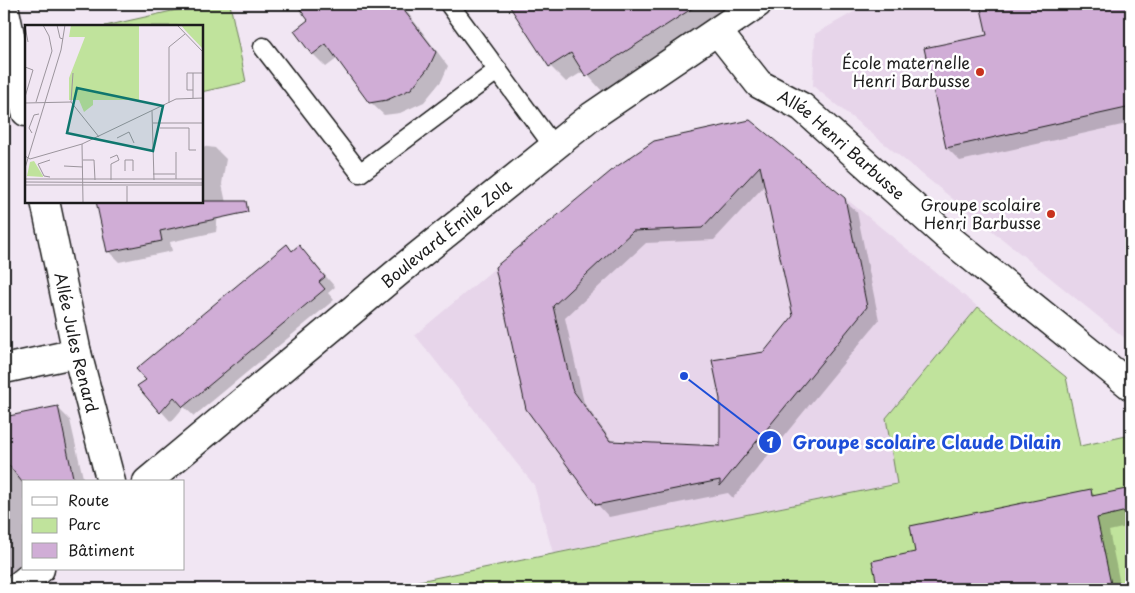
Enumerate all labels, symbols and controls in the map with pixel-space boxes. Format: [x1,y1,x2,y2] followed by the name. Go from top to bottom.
[25,25,202,202] inset map
[842,50,970,92] place label: École maternelle Henri Barbusse
[974,66,986,78] marker: École maternelle Henri Barbusse
[774,83,911,205] street label: Allée Henri Barbusse
[375,172,516,293] street label: Boulevard Émile Zola
[920,192,1041,234] place label: Groupe scolaire Henri Barbusse
[1045,208,1057,220] marker: Groupe scolaire Henri Barbusse
[49,270,105,415] street label: Allée Jules Renard
[757,426,1072,459] callout: Groupe scolaire Claude Dilain
[793,428,1061,455] text: Groupe scolaire Claude Dilain
[766,430,774,453] text: 1
[22,480,185,570] legend
[68,488,109,511] text: Route
[68,512,101,535] text: Parc
[68,538,135,561] text: Bâtiment

